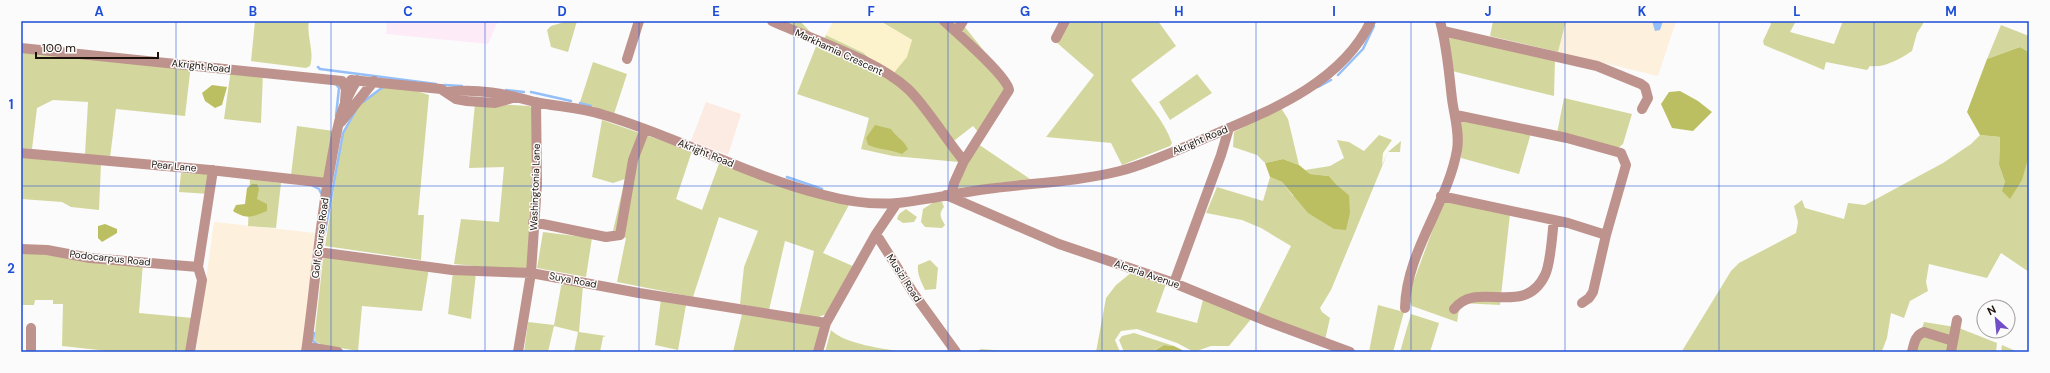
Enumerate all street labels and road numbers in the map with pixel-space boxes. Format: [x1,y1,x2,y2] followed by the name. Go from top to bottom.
[793,26,885,78] street label: Markhamia Crescent
[171,56,231,76] street label: Akright Road
[1170,122,1230,158] street label: Akright Road
[676,136,736,170] street label: Akright Road
[527,143,543,231] street label: Washingtonia Lane
[151,158,197,174] street label: Pear Lane
[309,197,331,279] street label: Golf Course Road
[69,247,151,269] street label: Podocarpus Road
[884,252,924,304] street label: Musizi Road
[1113,257,1182,291] street label: Alcaria Avenue
[548,269,598,291] street label: Suya Road

